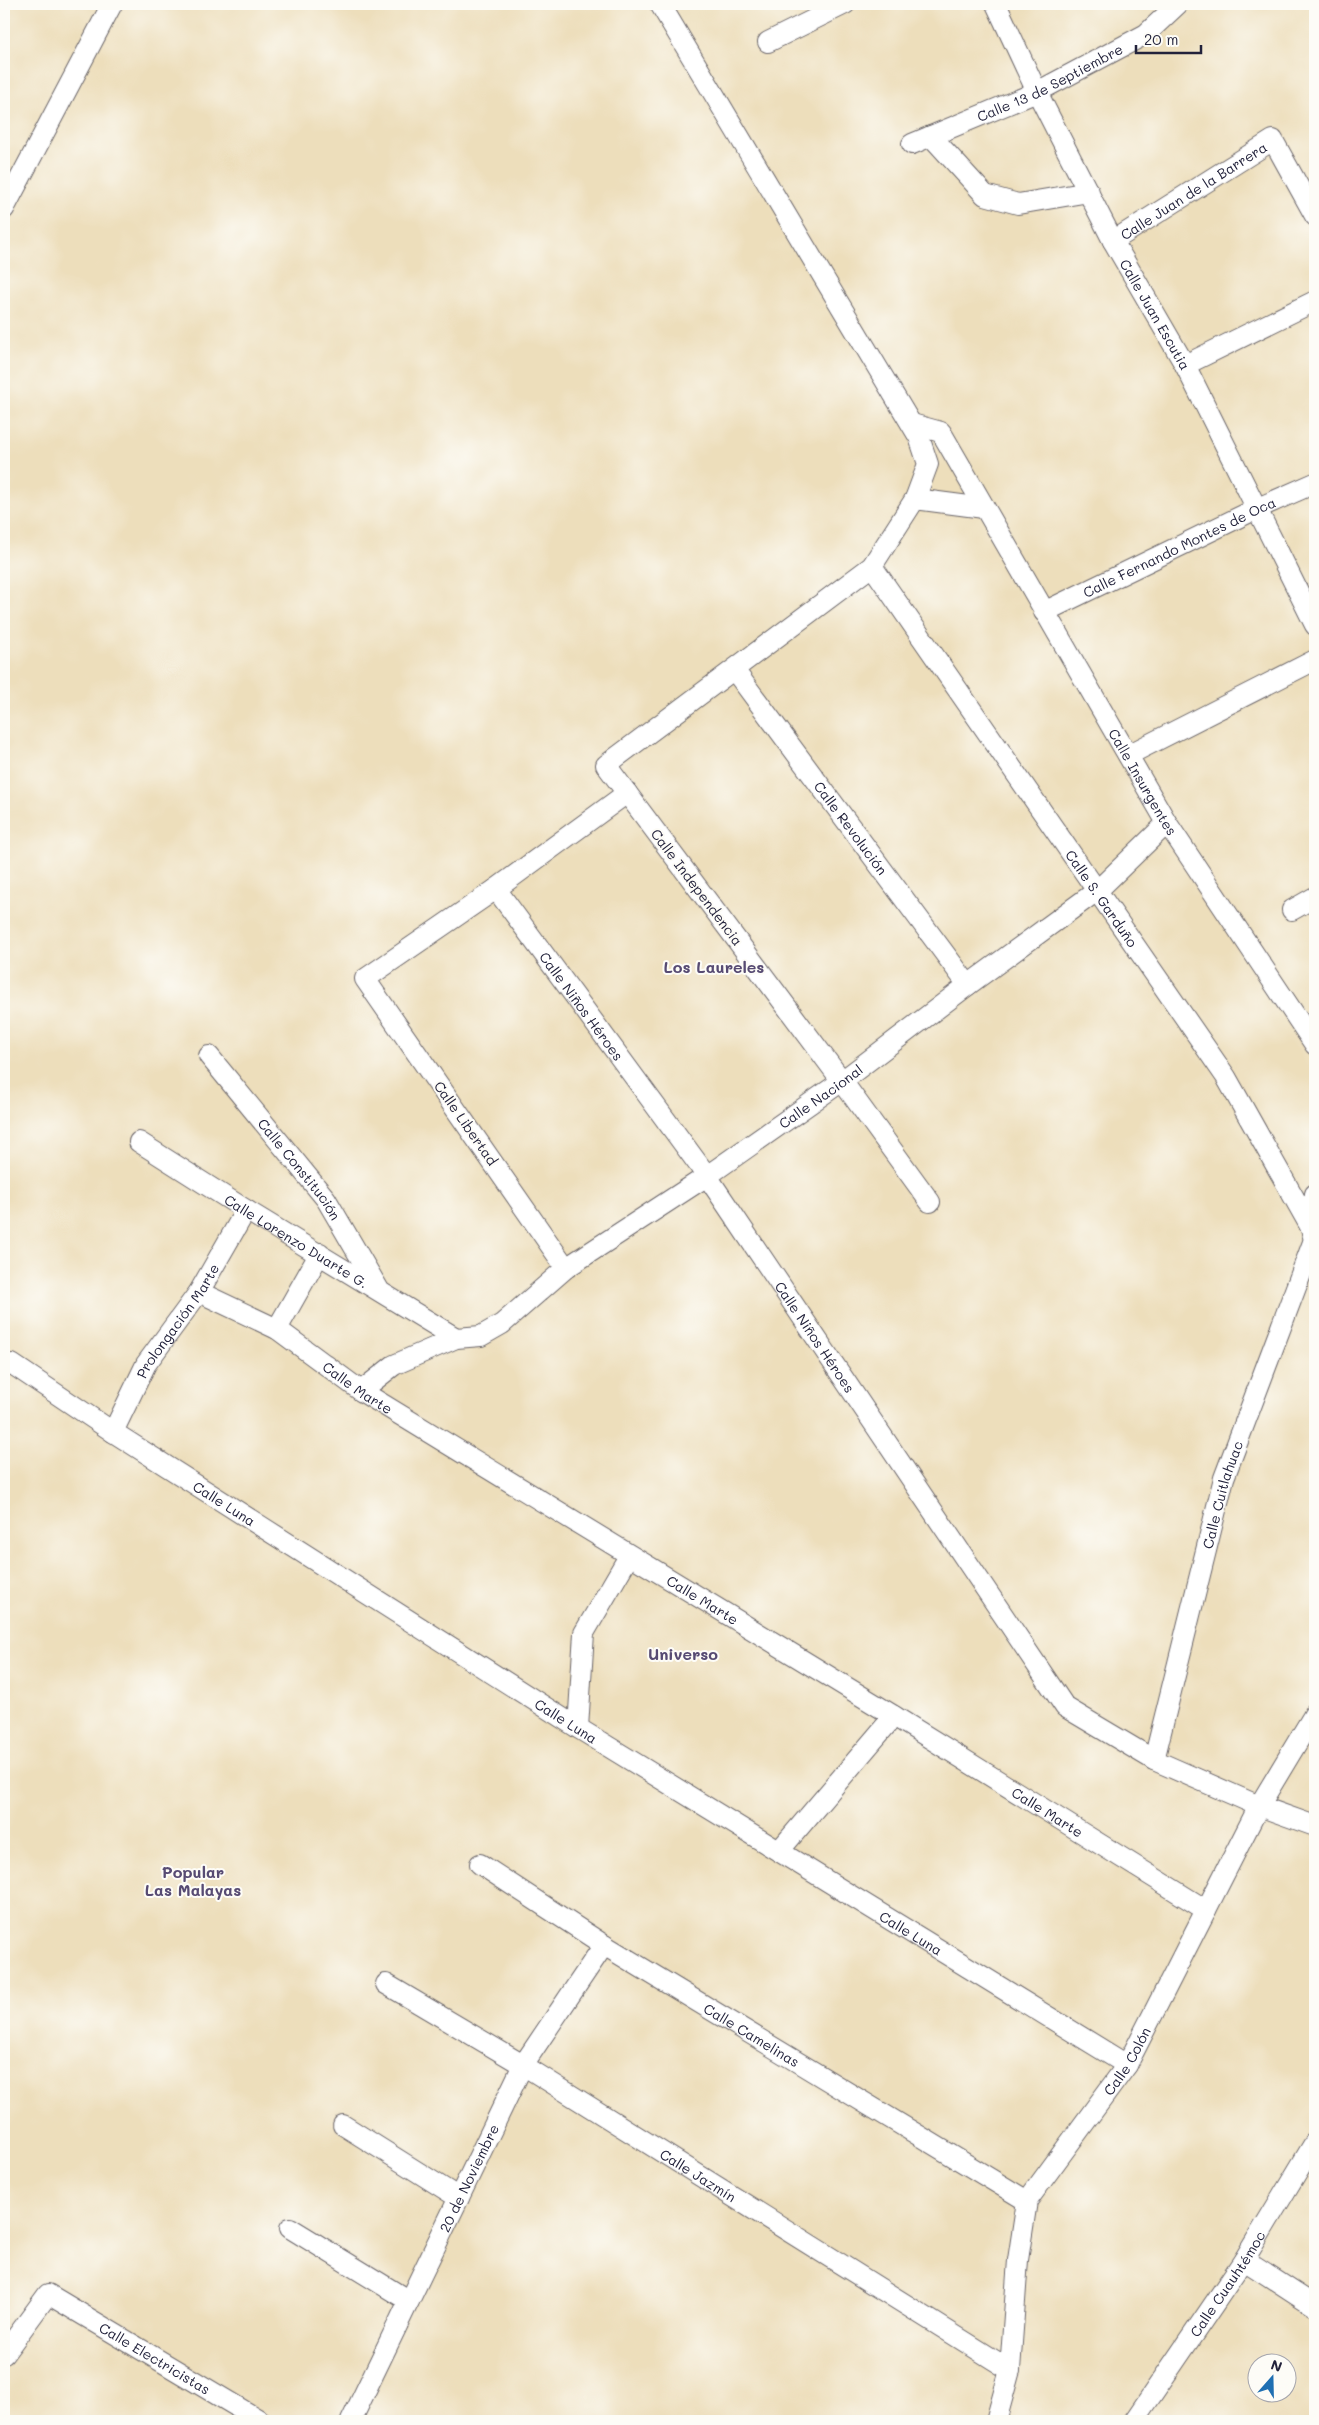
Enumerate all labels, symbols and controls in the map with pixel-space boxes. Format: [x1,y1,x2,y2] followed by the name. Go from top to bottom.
[1136,22,1202,54] scale bar
[1144,29,1178,49] text: 20 m
[974,39,1126,126] street label: Calle 13 de Septiembre
[1116,137,1270,244] street label: Calle Juan de la Barrera
[1116,255,1195,373] street label: Calle Juan Escutia
[1079,492,1278,601] street label: Calle Fernando Montes de Oca
[1105,725,1182,839] street label: Calle Insurgentes
[810,777,892,878] street label: Calle Revolución
[647,825,747,949] street label: Calle Independencia
[1062,846,1142,950] street label: Calle S. Garduño
[536,948,628,1064] street label: Calle Niños Héroes
[664,956,764,977] district label: Los Laureles
[775,1059,866,1132] street label: Calle Nacional
[430,1077,502,1169] street label: Calle Libertad
[254,1114,346,1223] street label: Calle Constitución
[221,1189,372,1292] street label: Calle Lorenzo Duarte G.
[131,1260,223,1381] street label: Prolongación Marte
[771,1277,860,1396] street label: Calle Niños Héroes
[319,1357,396,1418] street label: Calle Marte
[1197,1438,1247,1551] street label: Calle Cuitlahuac
[190,1476,259,1530] street label: Calle Luna
[663,1570,742,1629] street label: Calle Marte
[648,1643,718,1664] district label: Universo
[531,1694,601,1747] street label: Calle Luna
[1008,1782,1087,1841] street label: Calle Marte
[145,1861,241,1900] district label: Popular Las Malayas
[876,1906,946,1959] street label: Calle Luna
[701,1998,803,2071] street label: Calle Camelinas
[1099,2023,1154,2099] street label: Calle Colón
[434,2121,503,2235] street label: 20 de Noviembre
[657,2144,740,2206] street label: Calle Jazmín
[1185,2227,1269,2340] street label: Calle Cuauhtémoc
[96,2317,214,2398] street label: Calle Electricistas
[1246,2352,1296,2402] north arrow
[1268,2355,1285,2376] text: N

